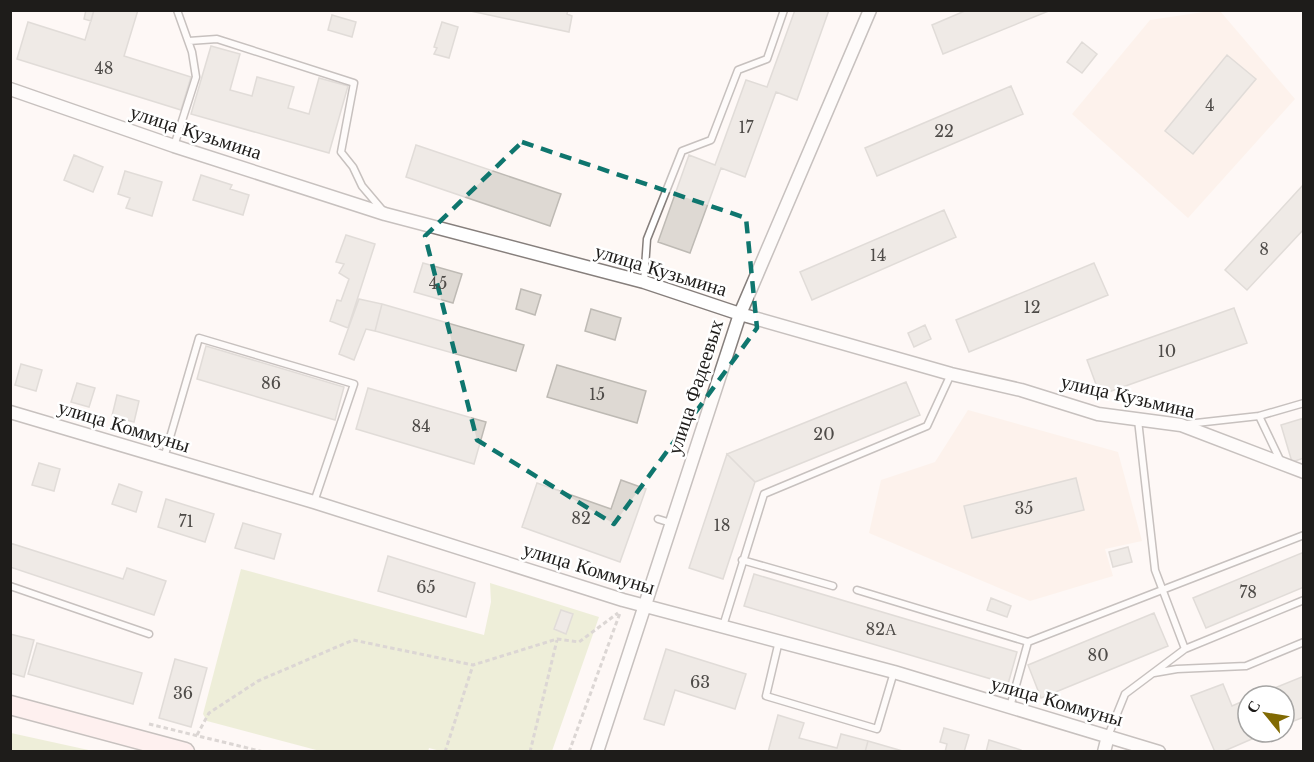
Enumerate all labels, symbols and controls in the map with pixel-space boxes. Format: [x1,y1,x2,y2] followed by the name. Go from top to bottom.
[94,58,114,78] house number: 48
[1205,95,1215,115] house number: 4
[127,99,265,165] street label: улица Кузьмина
[738,117,755,137] house number: 17
[934,121,954,141] house number: 22
[592,239,730,302] street label: улица Кузьмина
[1259,239,1269,259] house number: 8
[870,245,886,265] house number: 14
[429,273,447,293] house number: 45
[1024,297,1041,317] house number: 12
[662,316,728,458] street label: улица Фадеевых
[1158,341,1176,361] house number: 10
[1059,369,1198,423] street label: улица Кузьмина
[261,373,281,393] house number: 86
[589,384,605,404] house number: 15
[55,395,193,457] street label: улица Коммуны
[411,416,431,436] house number: 84
[813,424,835,444] house number: 20
[1015,498,1033,518] house number: 35
[571,508,591,528] house number: 82
[178,511,194,531] house number: 71
[714,515,730,535] house number: 18
[520,537,658,599] street label: улица Коммуны
[416,577,436,597] house number: 65
[1239,582,1257,602] house number: 78
[865,619,897,639] house number: 82А
[1087,645,1109,665] house number: 80
[988,671,1126,731] street label: улица Коммуны
[690,672,710,692] house number: 63
[173,683,193,703] house number: 36
[1236,684,1296,744] north arrow
[1241,696,1265,717] text: С

